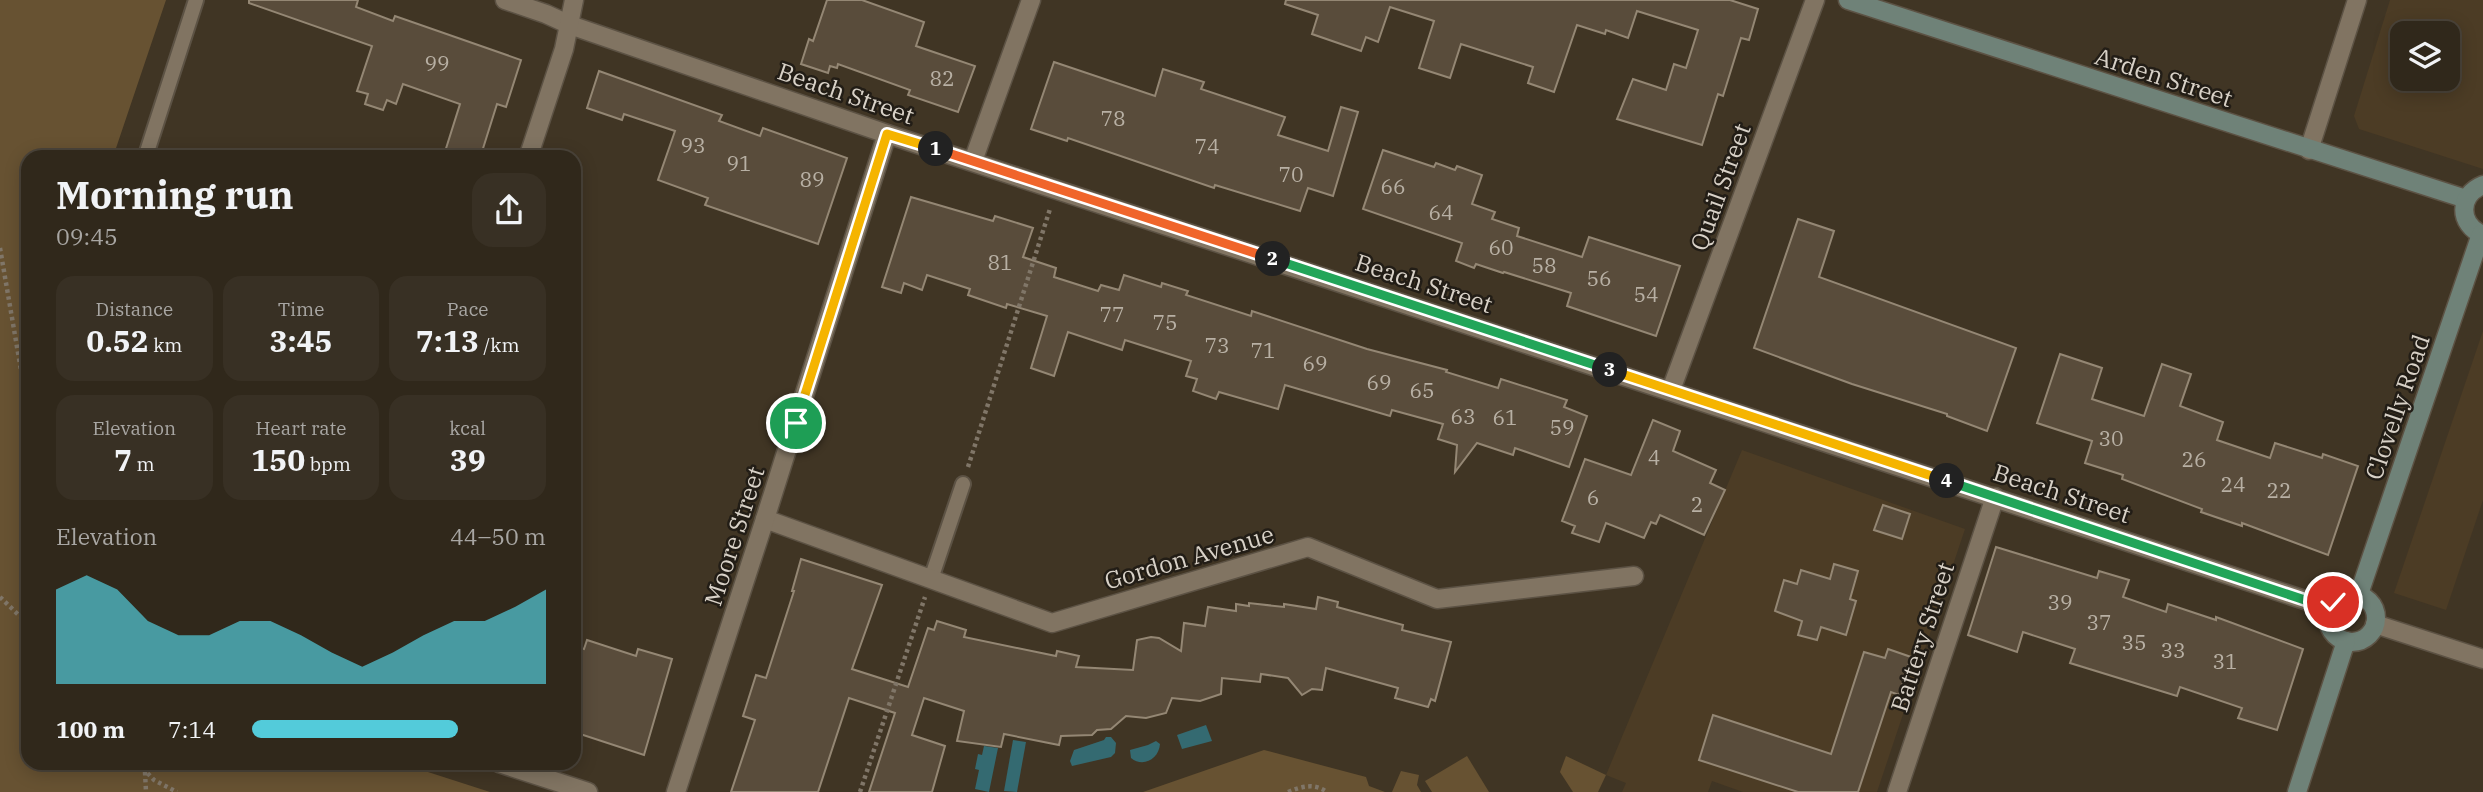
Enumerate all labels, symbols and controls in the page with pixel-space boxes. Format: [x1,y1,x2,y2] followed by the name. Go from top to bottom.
[2390,21,2460,91] map controls
[2390,21,2460,91] button: layers
[2091,40,2237,114] street label: Arden Street
[424,49,450,77] house number: 99
[773,55,919,131] street label: Beach Street
[929,64,955,92] house number: 82
[1100,104,1126,132] house number: 78
[1682,119,1758,255] street label: Quail Street
[680,131,706,159] house number: 93
[918,132,954,166] pin: 1
[1194,132,1220,160] house number: 74
[930,136,941,160] text: 1
[726,149,752,177] house number: 91
[1278,160,1304,188] house number: 70
[799,165,825,193] house number: 89
[56,170,294,219] text: Morning run
[1380,172,1406,200] house number: 66
[472,173,546,247] button: share
[1428,198,1454,226] house number: 64
[56,221,118,251] text: 09:45
[1488,233,1514,261] house number: 60
[1256,242,1290,276] pin: 2
[1267,246,1278,270] text: 2
[1351,246,1497,320] street label: Beach Street
[987,248,1013,276] house number: 81
[1531,251,1557,279] house number: 58
[1586,264,1612,292] house number: 56
[1633,280,1659,308] house number: 54
[96,297,173,321] text: Distance
[278,297,324,321] text: Time
[447,297,489,321] text: Pace
[1099,300,1125,328] house number: 77
[1152,308,1178,336] house number: 75
[86,321,149,360] text: 0.52
[269,321,333,360] text: 3:45
[416,321,479,360] text: 7:13
[2357,330,2437,484] street label: Clovelly Road
[1204,331,1230,359] house number: 73
[149,333,182,357] text: km
[479,333,520,357] text: /km
[1250,336,1276,364] house number: 71
[1302,349,1328,377] house number: 69
[1592,352,1628,388] pin: 3
[1604,357,1615,381] text: 3
[1366,368,1392,396] house number: 69
[1409,376,1435,404] house number: 65
[766,393,826,453] pin
[1450,402,1476,430] house number: 63
[1492,403,1518,431] house number: 61
[777,404,815,442] icon: arrive
[1549,413,1575,441] house number: 59
[92,416,176,440] text: Elevation
[256,416,346,440] text: Heart rate
[449,416,486,440] text: kcal
[2098,424,2124,452] house number: 30
[114,440,132,479] text: 7
[251,440,305,479] text: 150
[450,440,486,479] text: 39
[1648,443,1660,471] house number: 4
[2181,445,2207,473] house number: 26
[132,452,155,476] text: m
[305,452,351,476] text: bpm
[1989,456,2135,530] street label: Beach Street
[696,462,772,610] street label: Moore Street
[1930,463,1965,498] pin: 4
[1941,468,1952,492] text: 4
[2220,470,2246,498] house number: 24
[2266,476,2292,504] house number: 22
[1587,483,1599,511] house number: 6
[1691,490,1703,518] house number: 2
[1101,518,1277,596] street label: Gordon Avenue
[56,521,157,551] text: Elevation
[450,521,546,551] text: 44–50 m
[1883,558,1961,716] street label: Battery Street
[2303,572,2363,632] pin
[2314,583,2352,621] icon: check
[2047,588,2073,616] house number: 39
[2086,608,2112,636] house number: 37
[2121,628,2147,656] house number: 35
[2160,636,2186,664] house number: 33
[2212,647,2238,675] house number: 31
[56,714,125,744] text: 100 m
[168,714,216,744] text: 7:14

